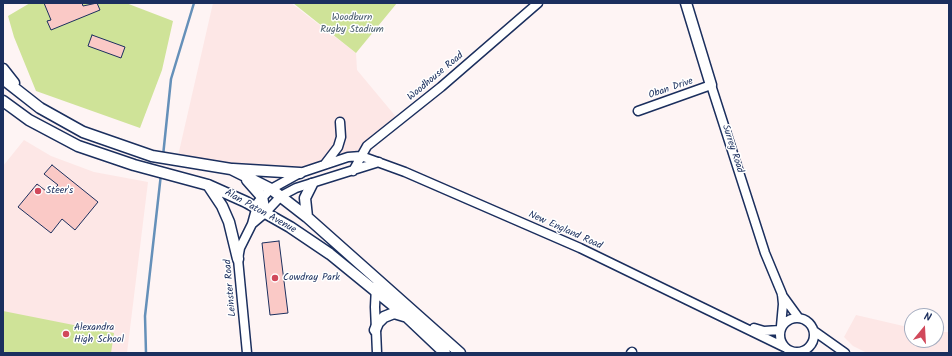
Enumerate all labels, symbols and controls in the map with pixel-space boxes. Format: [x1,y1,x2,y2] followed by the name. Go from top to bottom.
[320,12,384,36] park label: Woodburn Rugby Stadium
[406,50,466,104] street label: Woodhouse Road
[647,76,695,102] street label: Oban Drive
[719,123,745,175] street label: Surrey Road
[46,185,73,197] place label: Steer's
[33,186,43,196] marker: Steer's
[222,187,298,237] street label: Alan Paton Avenue
[526,209,604,253] street label: New England Road
[223,259,239,317] street label: Leinster Road
[283,272,340,284] place label: Cowdray Park
[270,273,280,283] marker: Cowdray Park
[904,308,944,348] north arrow
[921,308,933,327] text: N
[74,322,124,346] place label: Alexandra High School
[61,329,71,339] marker: Alexandra High School

